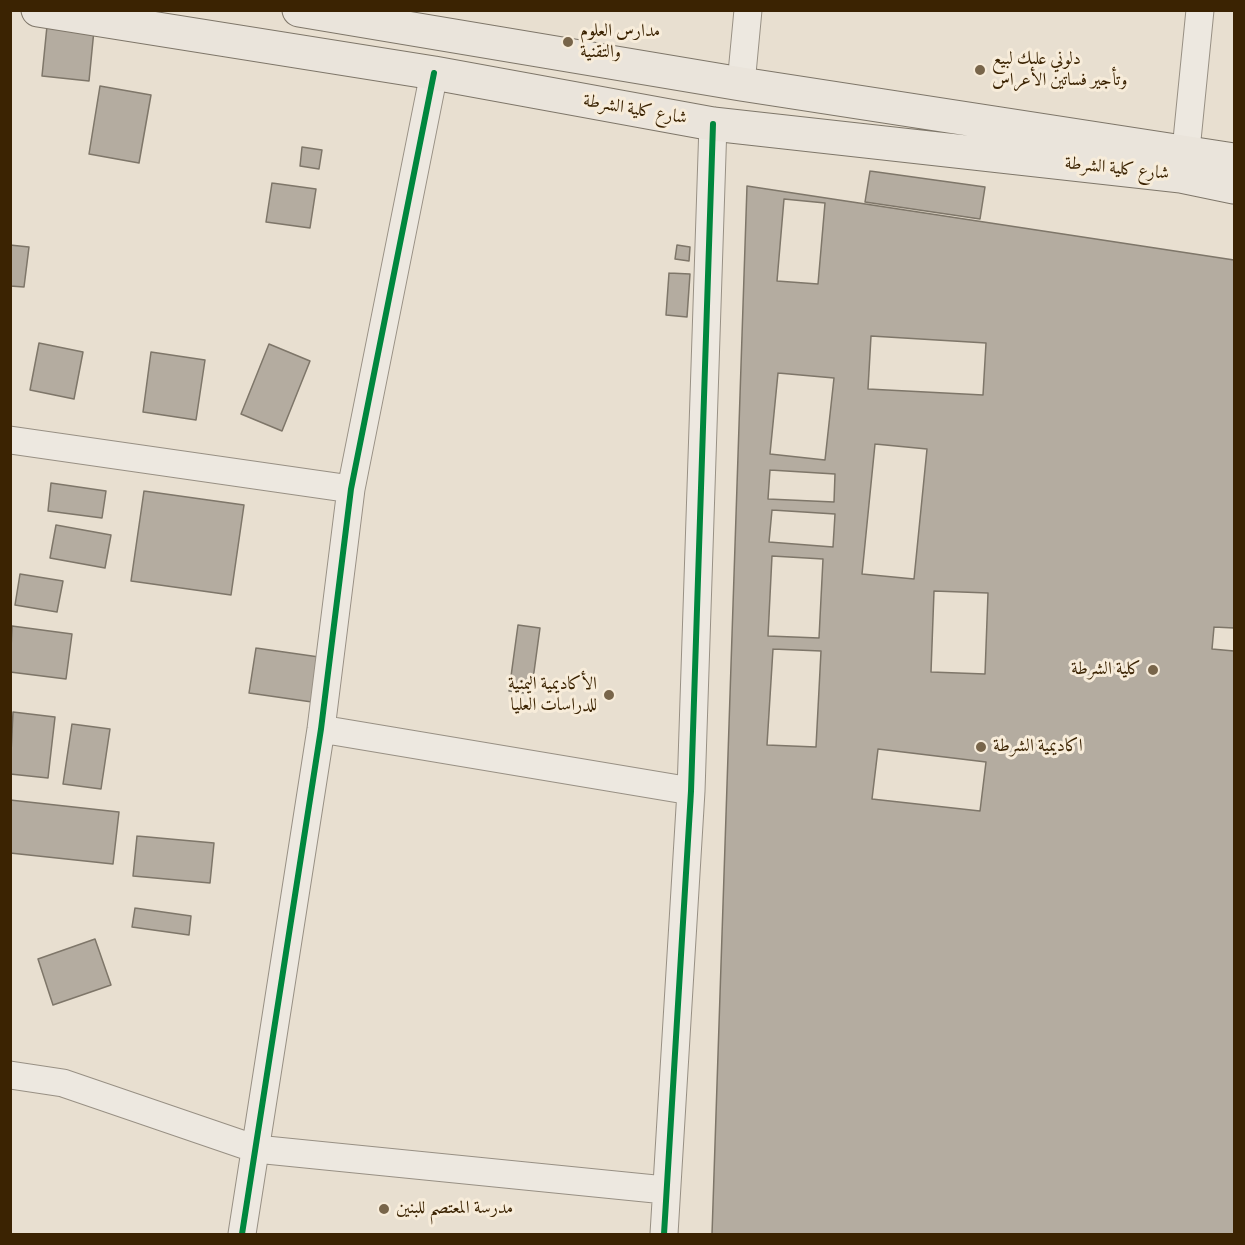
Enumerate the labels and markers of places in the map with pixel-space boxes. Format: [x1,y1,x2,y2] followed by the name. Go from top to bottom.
[580,21,660,63] place label: مدارس العلوم والتقنية
[561,35,575,49] marker: مدارس العلوم والتقنية
[992,49,1127,92] place label: دلوني عليك لبيع وتأجير فساتين الأعراس
[973,63,987,77] marker: دلوني عليك لبيع وتأجير فساتين الأعراس
[1071,659,1141,681] place label: كلية الشرطة
[1146,663,1160,677] marker: كلية الشرطة
[508,674,597,716] place label: الأكاديمية اليمنية للدراسات العليا
[602,688,616,702] marker: الأكاديمية اليمنية للدراسات العليا
[993,736,1083,758] place label: اكاديمية الشرطة
[974,740,988,754] marker: اكاديمية الشرطة
[396,1198,513,1220] place label: مدرسة المعتصم للبنين
[377,1202,391,1216] marker: مدرسة المعتصم للبنين

